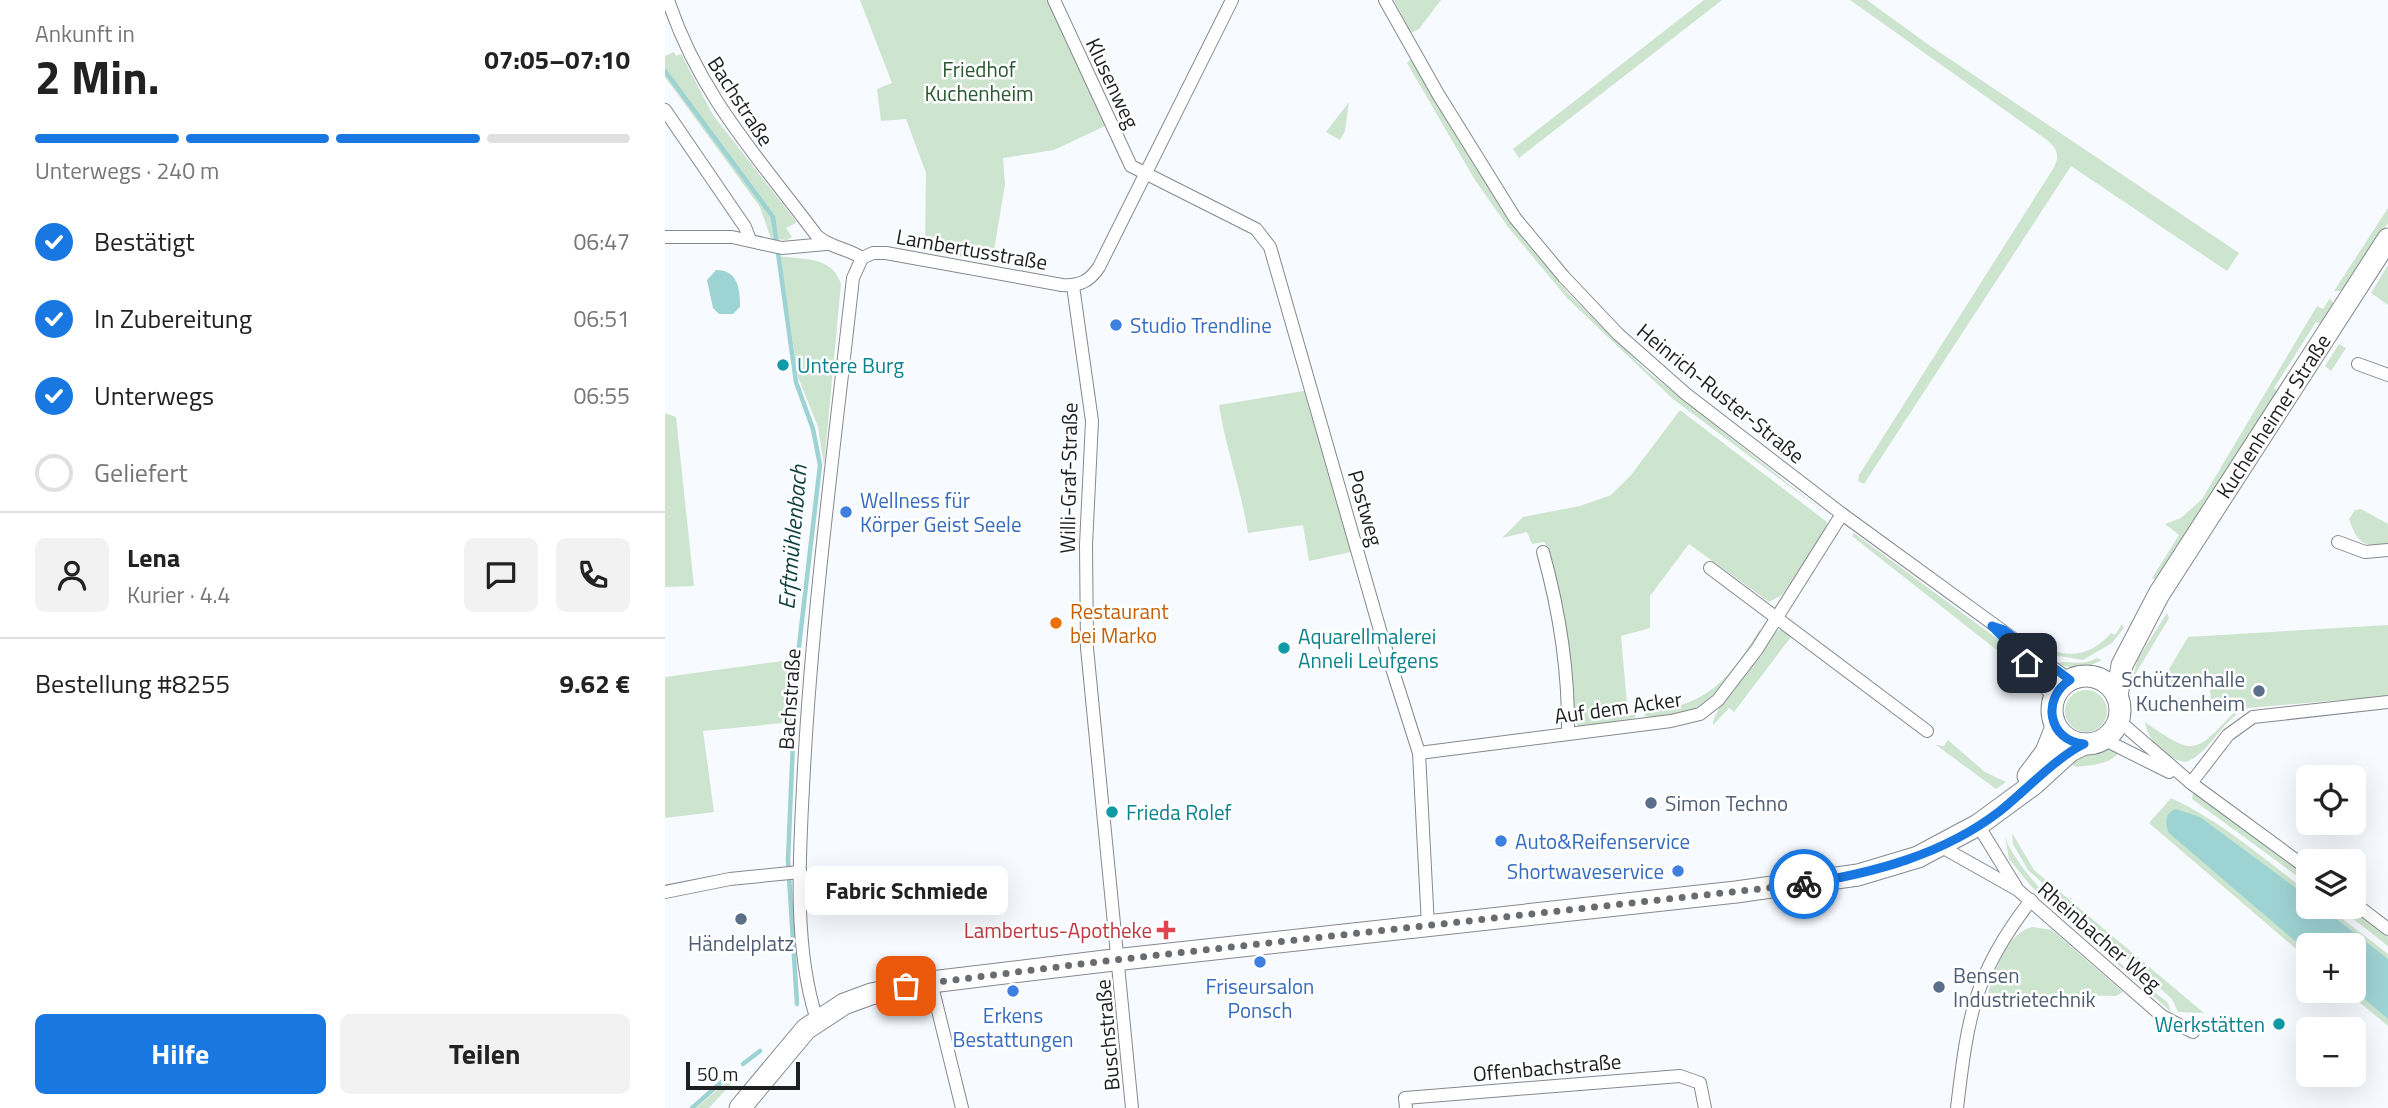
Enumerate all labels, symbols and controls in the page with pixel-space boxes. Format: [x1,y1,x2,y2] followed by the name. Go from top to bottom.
[35,16,135,51] text: Ankunft in
[1078,32,1148,134] street label: Klusenweg
[484,40,630,79] text: 07:05–07:10
[35,42,159,112] text: 2 Min.
[700,50,782,152] street label: Bachstraße
[924,53,1034,109] park label: Friedhof Kuchenheim
[35,153,219,188] text: Unterwegs · 240 m
[894,220,1050,278] street label: Lambertusstraße
[94,222,195,261] text: Bestätigt
[35,223,73,261] icon: check
[573,224,630,259] text: 06:47
[94,299,252,338] text: In Zubereitung
[35,300,73,338] icon: check
[573,301,630,336] text: 06:51
[1130,309,1272,341] place label: Studio Trendline
[1630,315,1812,471] street label: Heinrich-Ruster-Straße
[1108,317,1124,333] marker: Studio Trendline
[2208,327,2338,505] street label: Kuchenheimer Straße
[797,349,904,381] place label: Untere Burg
[775,357,791,373] marker: Untere Burg
[94,376,214,415] text: Unterwegs
[35,377,73,415] icon: check
[573,378,630,413] text: 06:55
[1051,402,1085,554] street label: Willi-Graf-Straße
[94,453,188,492] text: Geliefert
[768,463,816,611] water label: Erftmühlenbach
[1340,466,1392,550] street label: Postweg
[860,484,1022,540] place label: Wellness für Körper Geist Seele
[838,504,854,520] marker: Wellness für Körper Geist Seele
[35,538,109,612] button: person
[127,538,180,577] text: Lena
[464,538,538,612] button: chat
[556,538,630,612] button: phone
[127,577,230,612] text: Kurier · 4.4
[1070,595,1169,651] place label: Restaurant bei Marko
[1048,615,1064,631] marker: Restaurant bei Marko
[1298,620,1439,676] place label: Aquarellmalerei Anneli Leufgens
[1997,633,2057,693] pin
[1276,640,1292,656] marker: Aquarellmalerei Anneli Leufgens
[2008,644,2046,682] icon: home
[769,647,809,751] street label: Bachstraße
[2121,663,2245,719] place label: Schützenhalle Kuchenheim
[35,664,230,703] text: Bestellung #8255
[559,664,630,703] text: 9.62 €
[1552,682,1684,732] street label: Auf dem Acker
[2251,683,2267,699] marker: Schützenhalle Kuchenheim
[2296,765,2366,1087] map controls
[2296,765,2366,835] button: locate
[1665,787,1788,819] place label: Simon Techno
[1643,795,1659,811] marker: Simon Techno
[1126,796,1232,828] place label: Frieda Rolef
[1104,804,1120,820] marker: Frieda Rolef
[1515,825,1690,857] place label: Auto&Reifenservice
[1493,833,1509,849] marker: Auto&Reifenservice
[1769,849,1839,919] courier
[2296,849,2366,919] button: layers
[1507,855,1664,887] place label: Shortwaveservice
[1670,863,1686,879] marker: Shortwaveservice
[1785,865,1823,903] icon: bike
[805,867,1007,916] callout: Fabric Schmiede
[825,873,988,908] text: Fabric Schmiede
[2031,873,2169,999] street label: Rheinbacher Weg
[733,911,749,927] marker: Händelplatz
[964,914,1152,946] place label: Lambertus-Apotheke
[1158,922,1174,938] marker: Lambertus-Apotheke
[688,927,794,959] place label: Händelplatz
[2296,933,2366,1003] button: +
[1252,954,1268,970] marker: Friseursalon Ponsch
[876,956,936,1016] pin
[1953,959,2096,1015] place label: Bensen Industrietechnik
[887,967,925,1005] icon: bag
[1206,970,1314,1026] place label: Friseursalon Ponsch
[1086,978,1128,1092] street label: Buschstraße
[1931,979,1947,995] marker: Bensen Industrietechnik
[1005,983,1021,999] marker: Erkens Bestattungen
[952,999,1074,1055] place label: Erkens Bestattungen
[2155,1008,2265,1040] place label: Werkstätten
[35,1014,326,1094] button: Hilfe
[340,1014,630,1094] button: Teilen
[2271,1016,2287,1032] marker: Werkstätten
[2296,1017,2366,1087] button: −
[1471,1045,1623,1089] street label: Offenbachstraße
[686,1059,800,1091] scale bar
[697,1059,738,1088] text: 50 m

